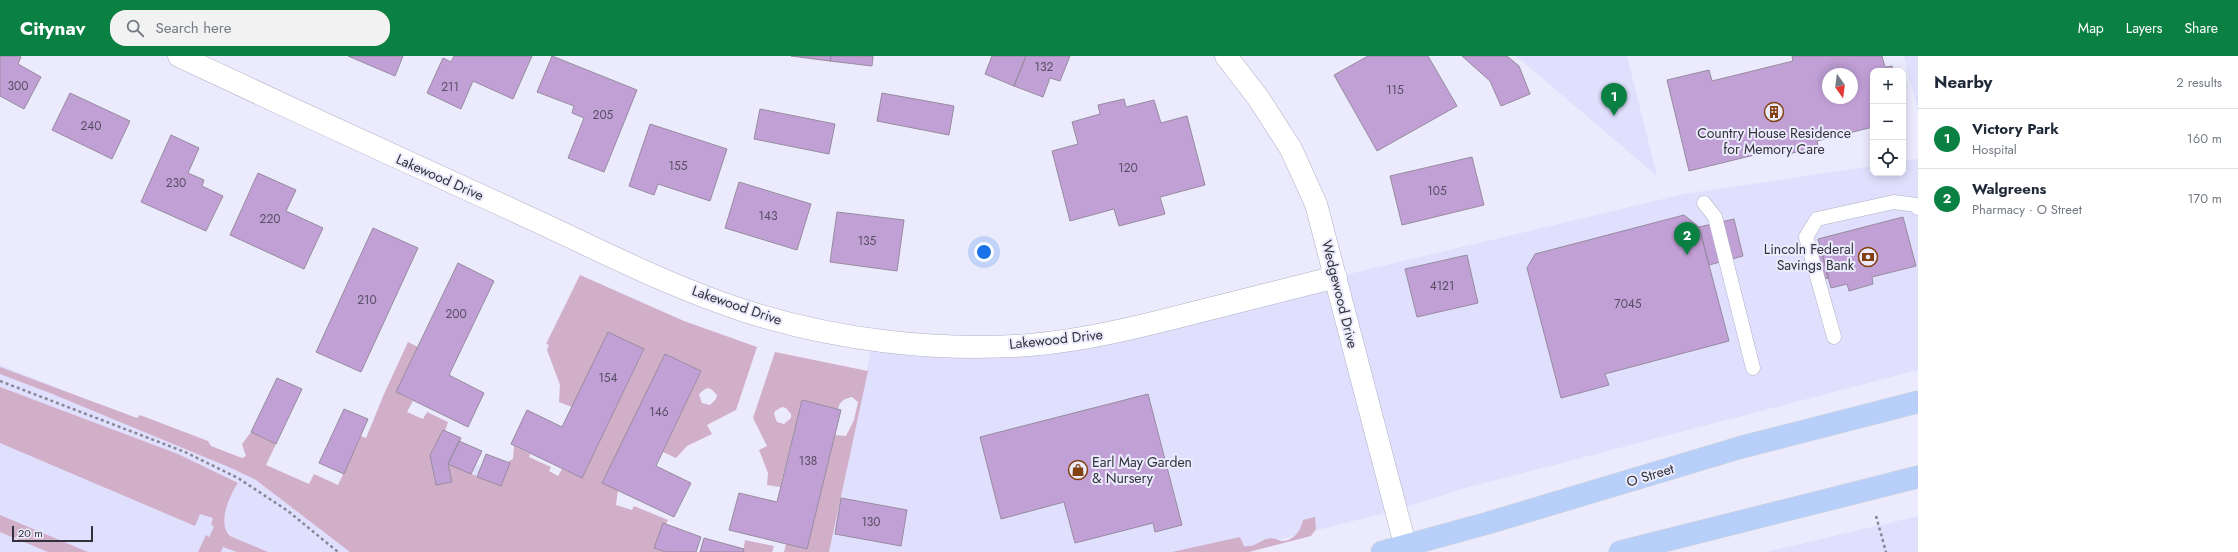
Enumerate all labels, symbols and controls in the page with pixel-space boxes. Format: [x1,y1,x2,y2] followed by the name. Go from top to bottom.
[110,10,390,46] search box
[20,15,86,42] text: Citynav
[124,17,146,39] icon: search
[156,17,231,39] text: Search here
[2078,18,2104,38] text: Map
[2126,18,2162,38] text: Layers
[2184,18,2218,38] text: Share
[1035,58,1054,76] house number: 132
[1822,68,1858,104] north arrow
[1870,68,1906,176] map controls
[1870,68,1906,104] button: +
[1934,70,1992,94] text: Nearby
[2176,73,2222,92] text: 2 results
[8,77,28,95] house number: 300
[441,78,459,96] house number: 211
[1386,81,1404,99] house number: 115
[1601,83,1627,116] pin: 1
[1763,101,1785,123] building icon: Country House Residence for Memory Care
[1870,104,1906,140] button: −
[593,106,614,124] house number: 205
[80,117,102,135] house number: 240
[1972,118,2059,140] text: Victory Park
[1697,123,1851,159] place label: Country House Residence for Memory Care
[1944,129,1950,148] text: 1
[2187,129,2222,148] text: 160 m
[1870,140,1906,176] button: locate
[1972,140,2017,159] text: Hospital
[393,149,487,205] street label: Lakewood Drive
[669,157,688,175] house number: 155
[1118,159,1138,177] house number: 120
[166,174,186,192] house number: 230
[1972,178,2046,200] text: Walgreens
[1427,182,1447,200] house number: 105
[1943,189,1951,208] text: 2
[2187,189,2222,208] text: 170 m
[1972,200,2082,219] text: Pharmacy · O Street
[759,207,778,225] house number: 143
[260,210,280,228] house number: 220
[1674,222,1700,255] pin: 2
[858,232,877,250] house number: 135
[1317,238,1363,350] street label: Wedgewood Drive
[1764,239,1855,275] place label: Lincoln Federal Savings Bank
[974,242,994,262] your location
[1857,246,1879,268] bank icon: Lincoln Federal Savings Bank
[1430,277,1454,295] house number: 4121
[689,280,785,330] street label: Lakewood Drive
[357,291,377,309] house number: 210
[1614,295,1642,313] house number: 7045
[445,305,467,323] house number: 200
[1008,324,1104,354] street label: Lakewood Drive
[598,369,618,387] house number: 154
[649,403,669,421] house number: 146
[799,452,817,470] house number: 138
[1092,452,1192,488] place label: Earl May Garden & Nursery
[1624,458,1677,492] street label: O Street
[1067,459,1089,481] shop icon: Earl May Garden & Nursery
[861,513,881,531] house number: 130
[12,524,93,543] scale bar
[18,525,43,541] text: 20 m

